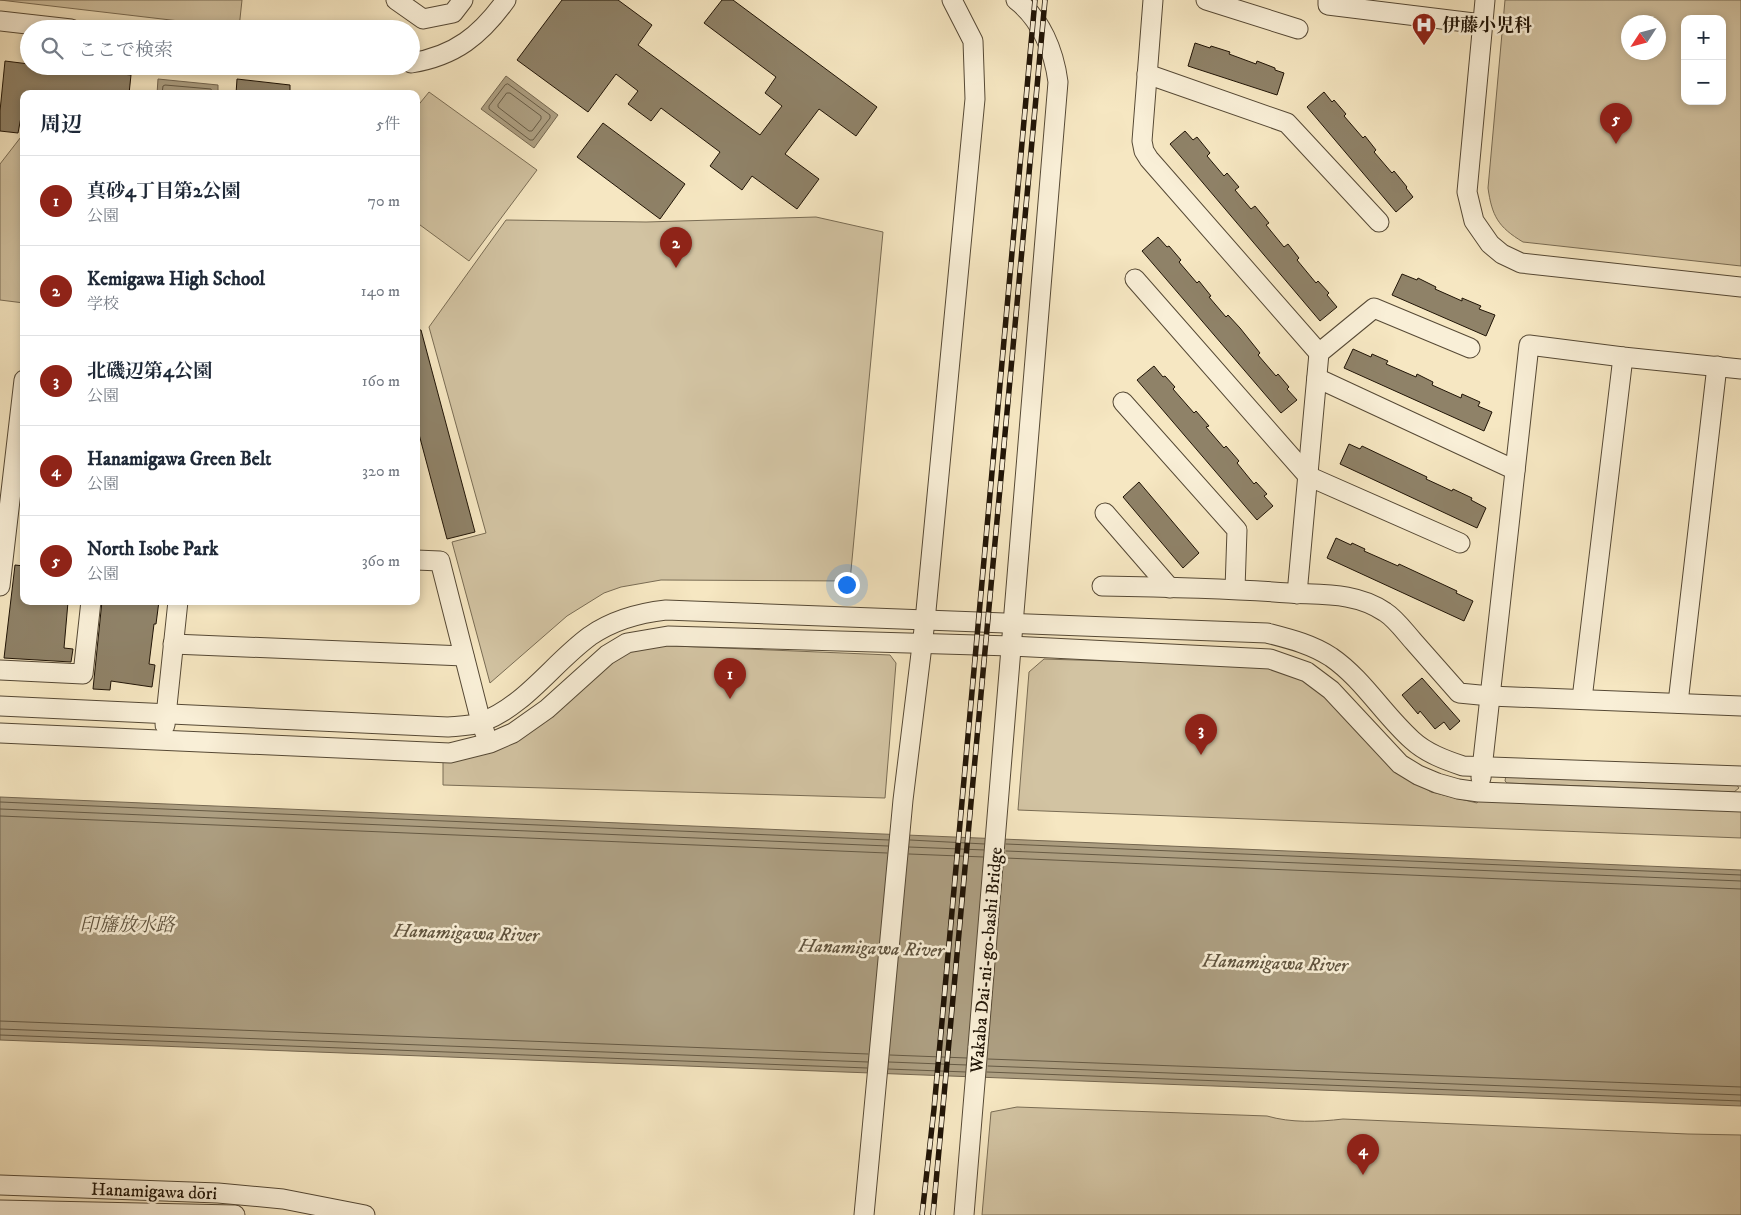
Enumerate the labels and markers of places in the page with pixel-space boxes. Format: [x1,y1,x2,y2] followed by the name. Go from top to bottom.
[1411,12,1437,46] hospital icon: 伊藤小児科
[1442,15,1532,37] place label: 伊藤小児科
[1600,103,1632,144] pin: 5
[660,227,692,268] pin: 2
[714,658,746,699] pin: 1
[1185,714,1217,755] pin: 3
[1347,1134,1379,1175] pin: 4

